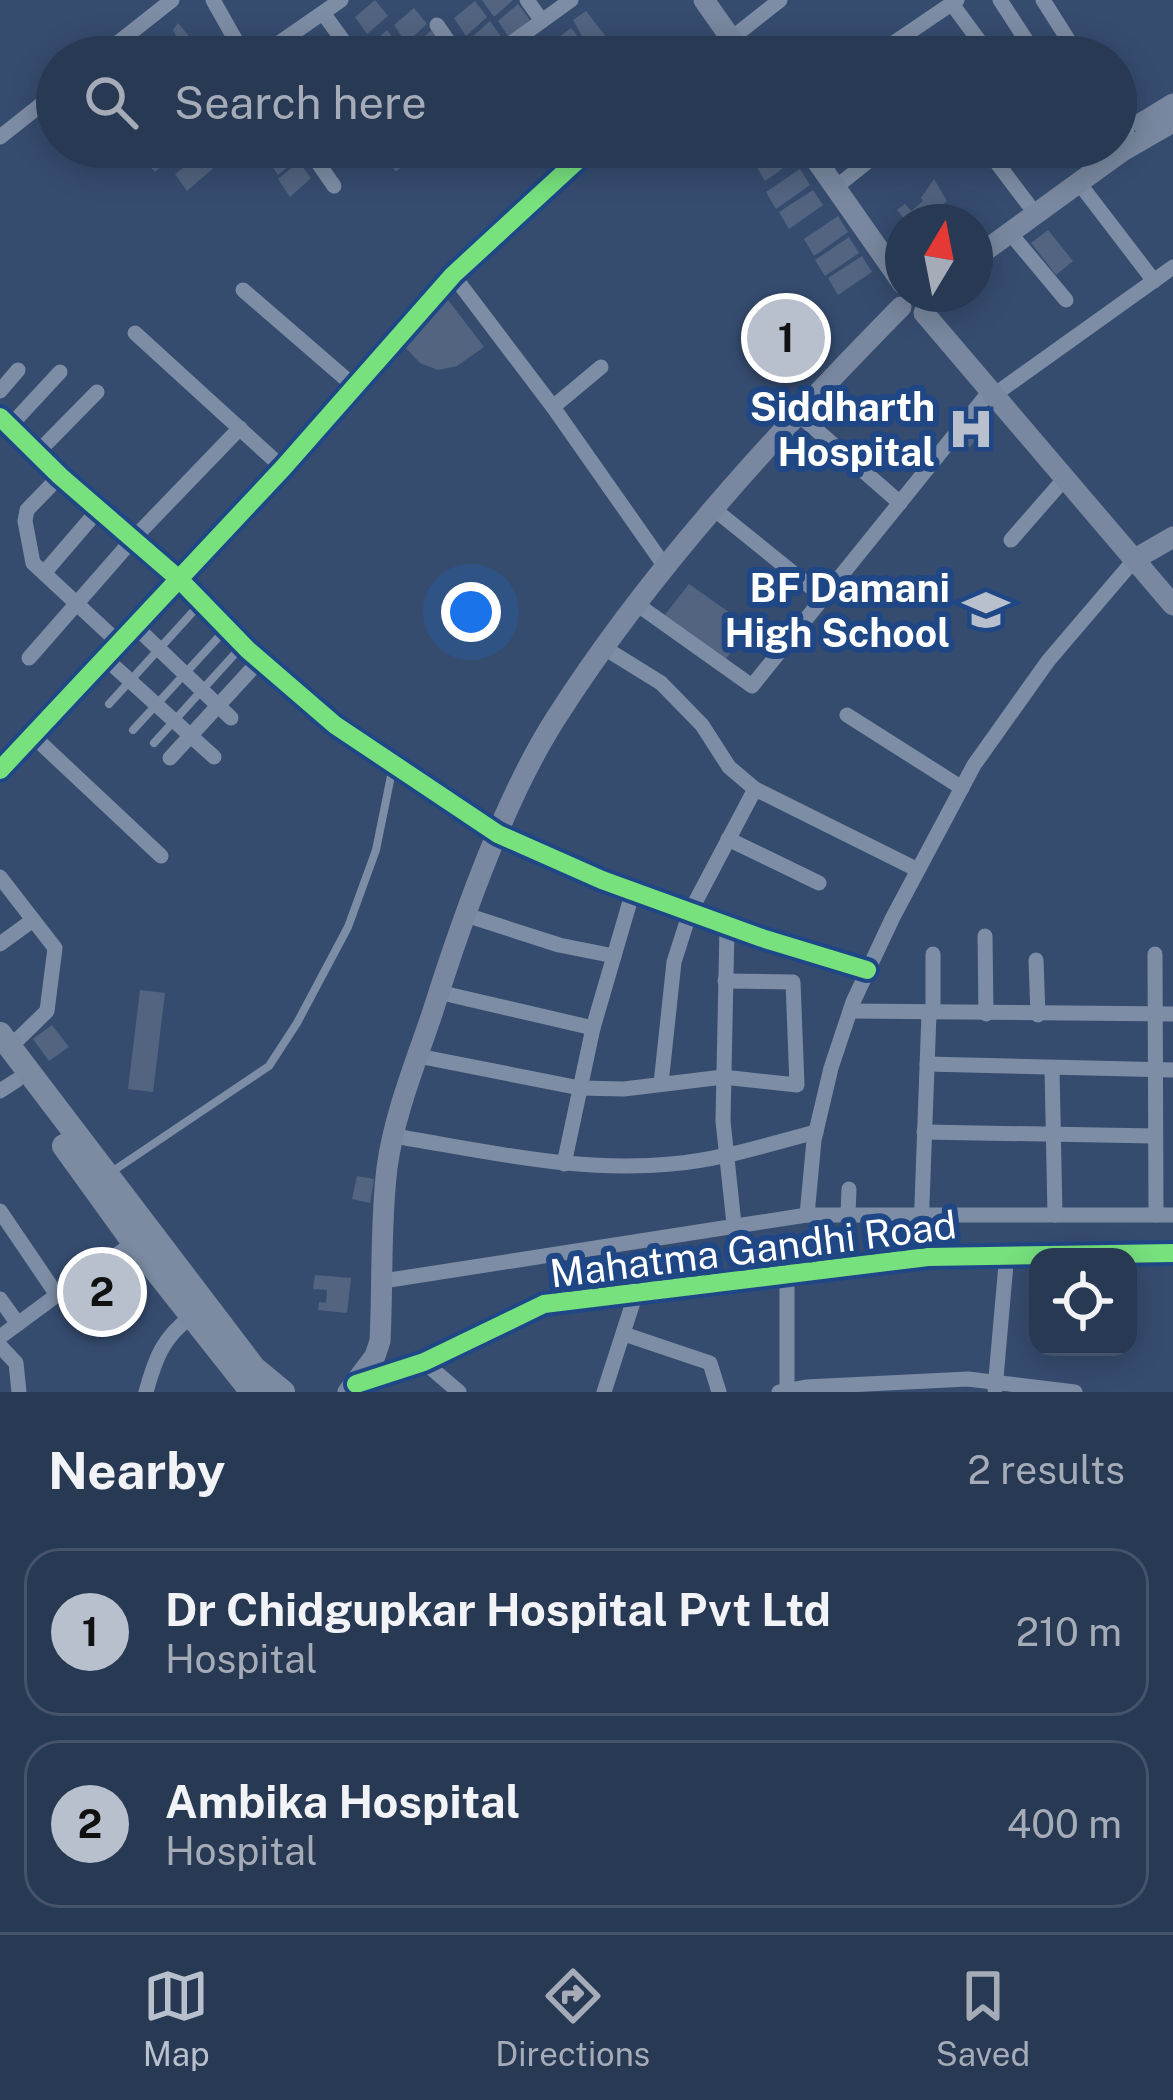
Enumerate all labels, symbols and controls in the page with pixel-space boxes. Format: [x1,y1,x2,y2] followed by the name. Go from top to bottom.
[36,36,1137,168] search box
[78,69,144,135] icon: search
[174,76,427,129] text: Search here
[885,204,993,312] north arrow
[747,293,825,383] pin: 1
[750,384,935,475] place label: Siddharth Hospital
[946,404,996,454] hospital icon: Siddharth Hospital
[724,565,950,656] place label: BF Damani High School
[441,582,501,642] your location
[961,585,1011,635] school or university icon: BF Damani High School
[547,1201,959,1297] street label: Mahatma Gandhi Road
[63,1247,141,1337] pin: 2
[1029,1248,1137,1356] map controls
[1029,1248,1137,1356] button: locate
[48,1441,225,1500] text: Nearby
[968,1447,1125,1493] text: 2 results
[165,1583,831,1636] text: Dr Chidgupkar Hospital Pvt Ltd
[82,1609,98,1655] text: 1
[1016,1609,1122,1655] text: 210 m
[165,1636,318,1682] text: Hospital
[165,1775,520,1828] text: Ambika Hospital
[78,1801,102,1847] text: 2
[1007,1801,1122,1847] text: 400 m
[165,1828,318,1874] text: Hospital
[143,1963,210,2073] tab: Map
[495,1963,650,2073] tab: Directions
[936,1963,1030,2073] tab: Saved

